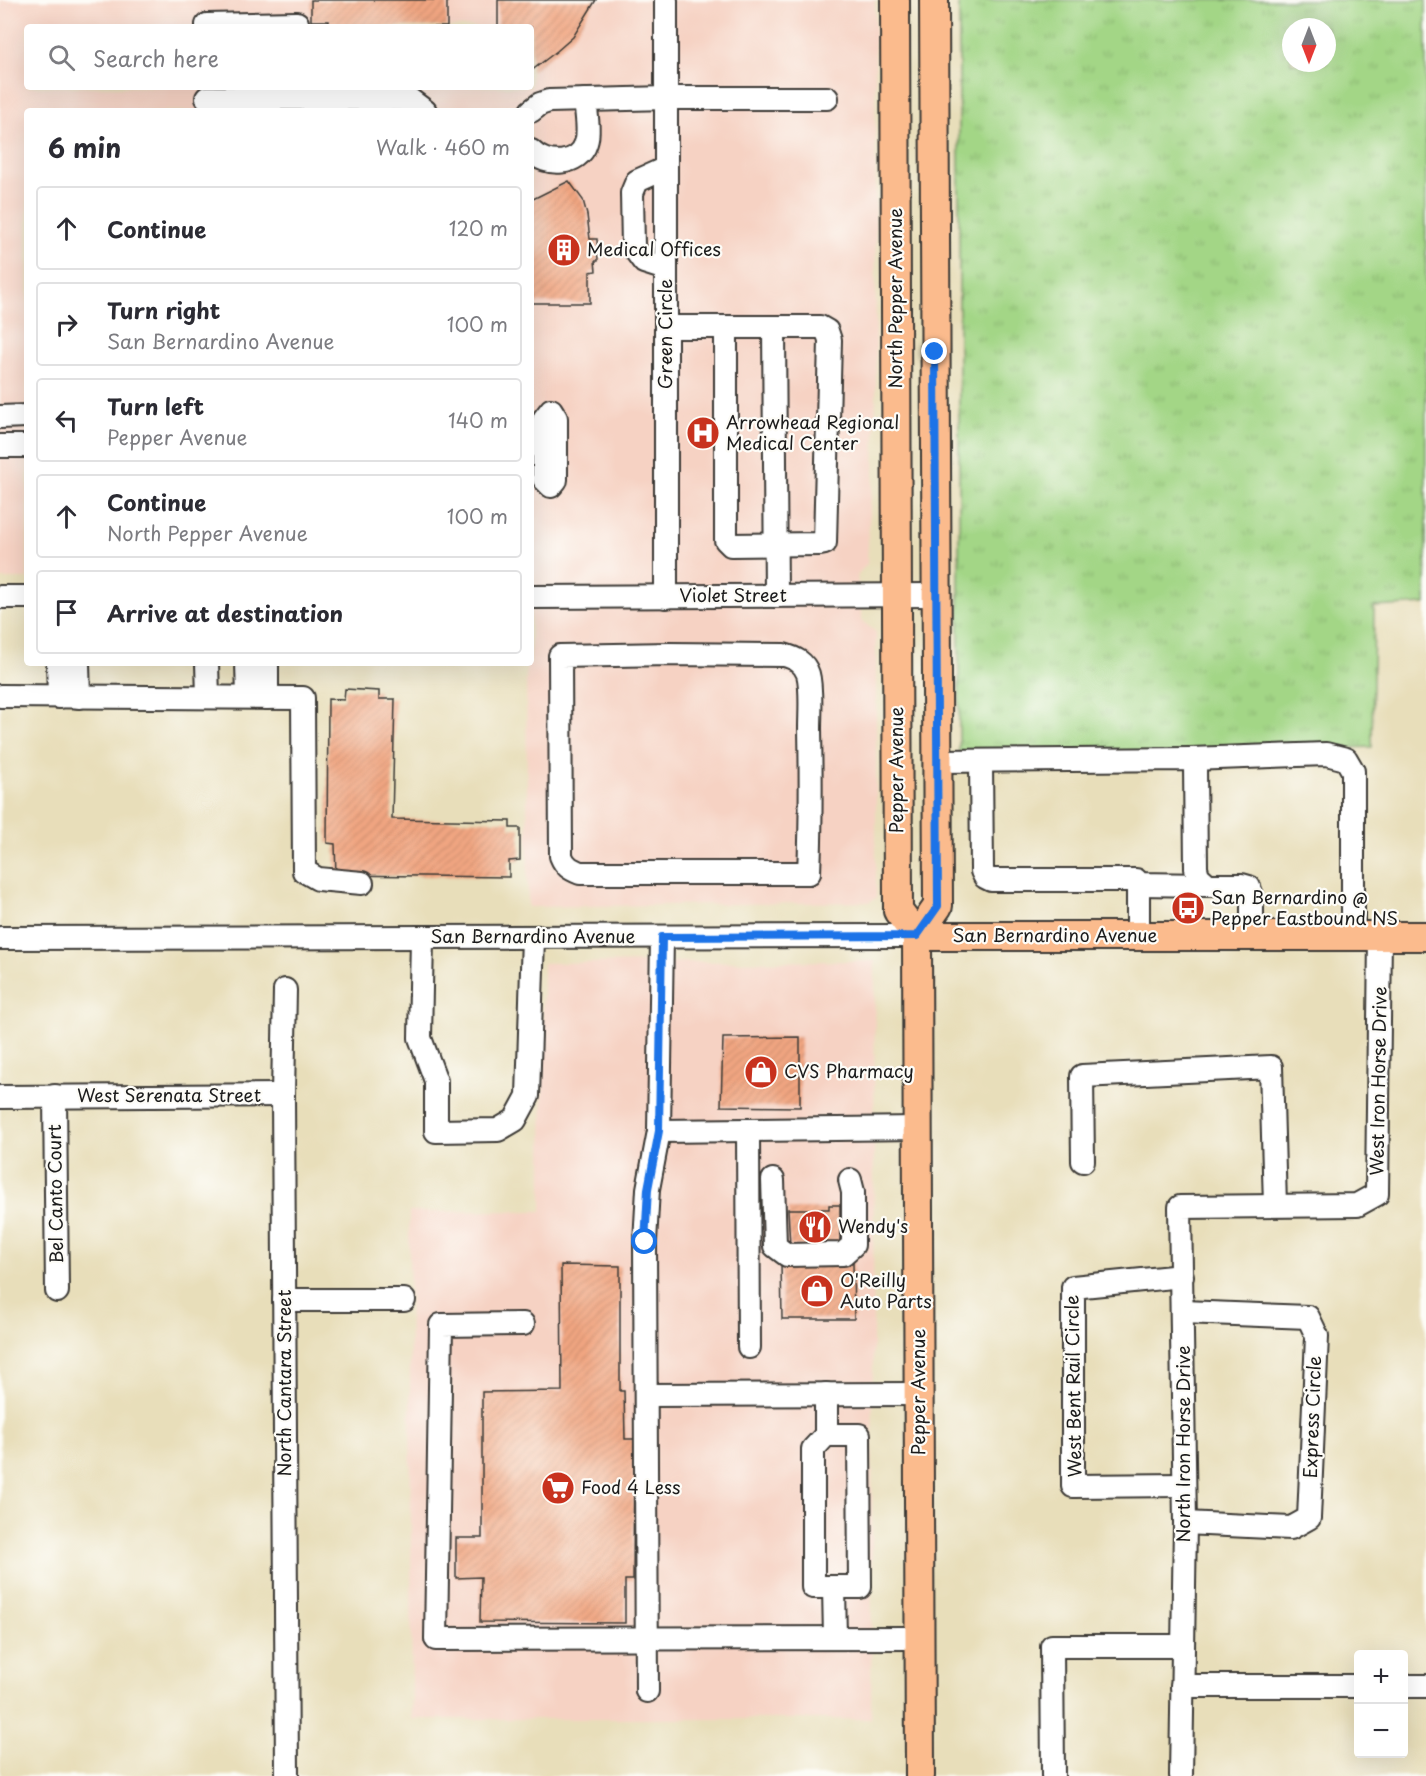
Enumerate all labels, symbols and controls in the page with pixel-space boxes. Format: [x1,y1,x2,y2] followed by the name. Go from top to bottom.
[1282,18,1336,72] north arrow
[24,24,534,90] search box
[45,41,78,74] icon: search
[93,41,219,74] text: Search here
[48,128,121,167] text: 6 min
[376,132,510,162] text: Walk · 460 m
[881,208,908,388] street label: North Pepper Avenue
[50,212,83,245] icon: ahead
[107,212,206,245] text: Continue
[449,213,508,243] text: 120 m
[546,232,582,268] building icon: Medical Offices
[587,235,721,262] place label: Medical Offices
[651,279,678,389] street label: Green Circle
[107,293,220,326] text: Turn right
[50,308,83,341] icon: right
[447,309,508,339] text: 100 m
[107,326,335,356] text: San Bernardino Avenue
[921,338,947,364] route end
[107,389,204,422] text: Turn left
[50,404,83,437] icon: left
[448,405,508,435] text: 140 m
[726,408,899,456] place label: Arrowhead Regional Medical Center
[685,415,721,451] hospital icon: Arrowhead Regional Medical Center
[107,422,247,452] text: Pepper Avenue
[107,485,206,518] text: Continue
[50,500,83,533] icon: ahead
[447,501,508,531] text: 100 m
[107,518,308,548] text: North Pepper Avenue
[679,581,787,608] street label: Violet Street
[50,596,83,629] icon: arrive
[107,596,343,629] text: Arrive at destination
[882,707,909,833] street label: Pepper Avenue
[1211,883,1398,931] place label: San Bernardino @ Pepper Eastbound NS
[1170,890,1206,926] bus stop icon: San Bernardino @ Pepper Eastbound NS
[953,921,1158,948] street label: San Bernardino Avenue
[431,922,636,949] street label: San Bernardino Avenue
[1362,986,1393,1176] street label: West Iron Horse Drive
[743,1054,779,1090] shop icon: CVS Pharmacy
[784,1057,914,1084] place label: CVS Pharmacy
[77,1081,261,1108] street label: West Serenata Street
[40,1124,69,1264] street label: Bel Canto Court
[797,1209,833,1245] restaurant icon: Wendy's
[838,1212,908,1239] place label: Wendy's
[631,1228,657,1254] route start
[840,1266,932,1314] place label: O'Reilly Auto Parts
[799,1273,835,1309] shop icon: O'Reilly Auto Parts
[270,1289,297,1477] street label: North Cantara Street
[1057,1295,1088,1478] street label: West Bent Rail Circle
[904,1329,931,1455] street label: Pepper Avenue
[1169,1345,1196,1543] street label: North Iron Horse Drive
[1296,1355,1327,1479] street label: Express Circle
[540,1470,576,1506] supermarket icon: Food 4 Less
[581,1473,681,1500] place label: Food 4 Less
[1354,1650,1408,1758] map controls
[1354,1650,1408,1704] button: +
[1354,1704,1408,1758] button: −

